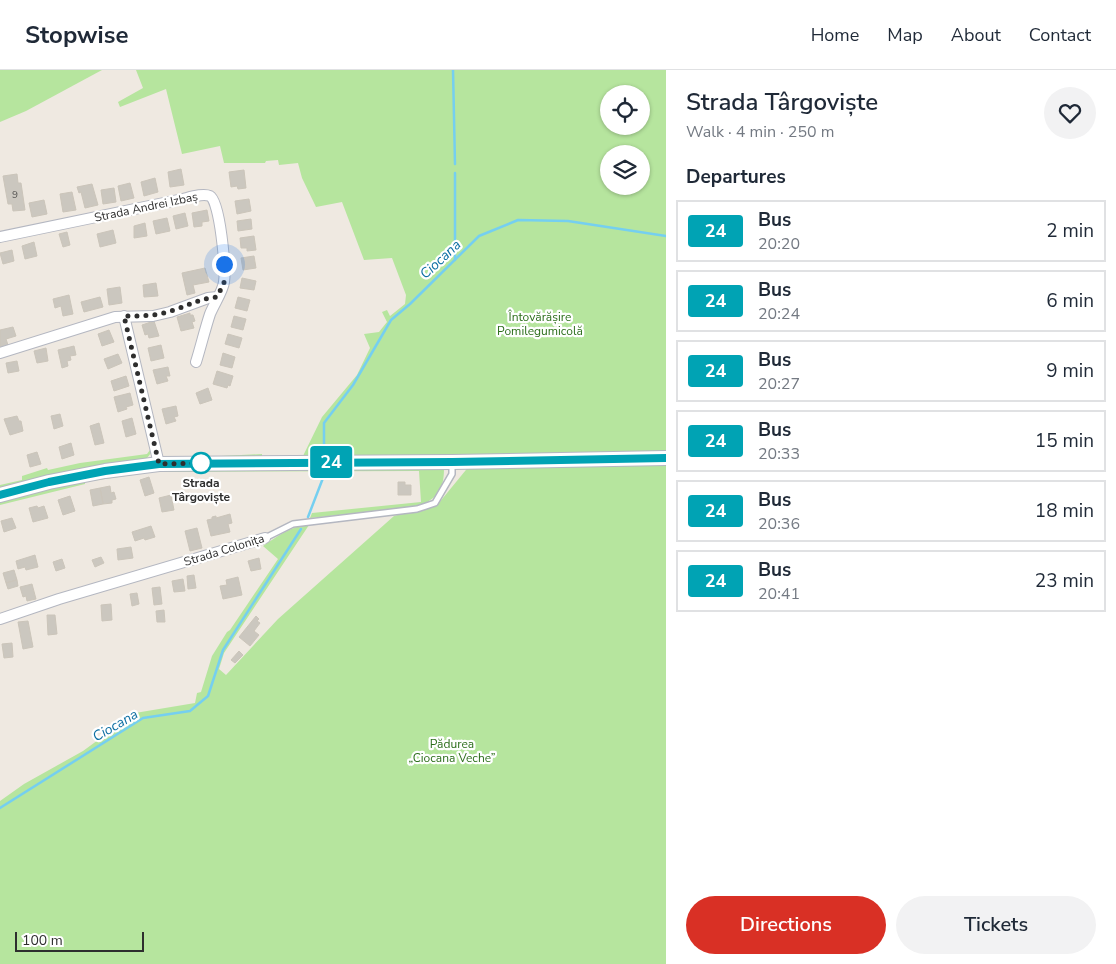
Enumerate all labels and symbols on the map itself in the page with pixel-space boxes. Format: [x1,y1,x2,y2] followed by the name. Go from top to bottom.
[12,188,18,202] house number: 9
[93,188,199,226] street label: Strada Andrei Izbaș
[416,235,465,283] water label: Ciocana
[212,252,237,277] your location
[497,309,583,339] park label: Întovărășire Pomilegumicolă
[308,446,354,478] line badge: 24
[190,452,212,474] marker: Strada Târgoviște
[172,475,230,505] place label: Strada Târgoviște
[182,530,266,570] street label: Strada Colonița
[89,705,142,746] water label: Ciocana
[408,736,496,766] park label: Pădurea „Ciocana Veche”
[15,929,144,952] scale bar

